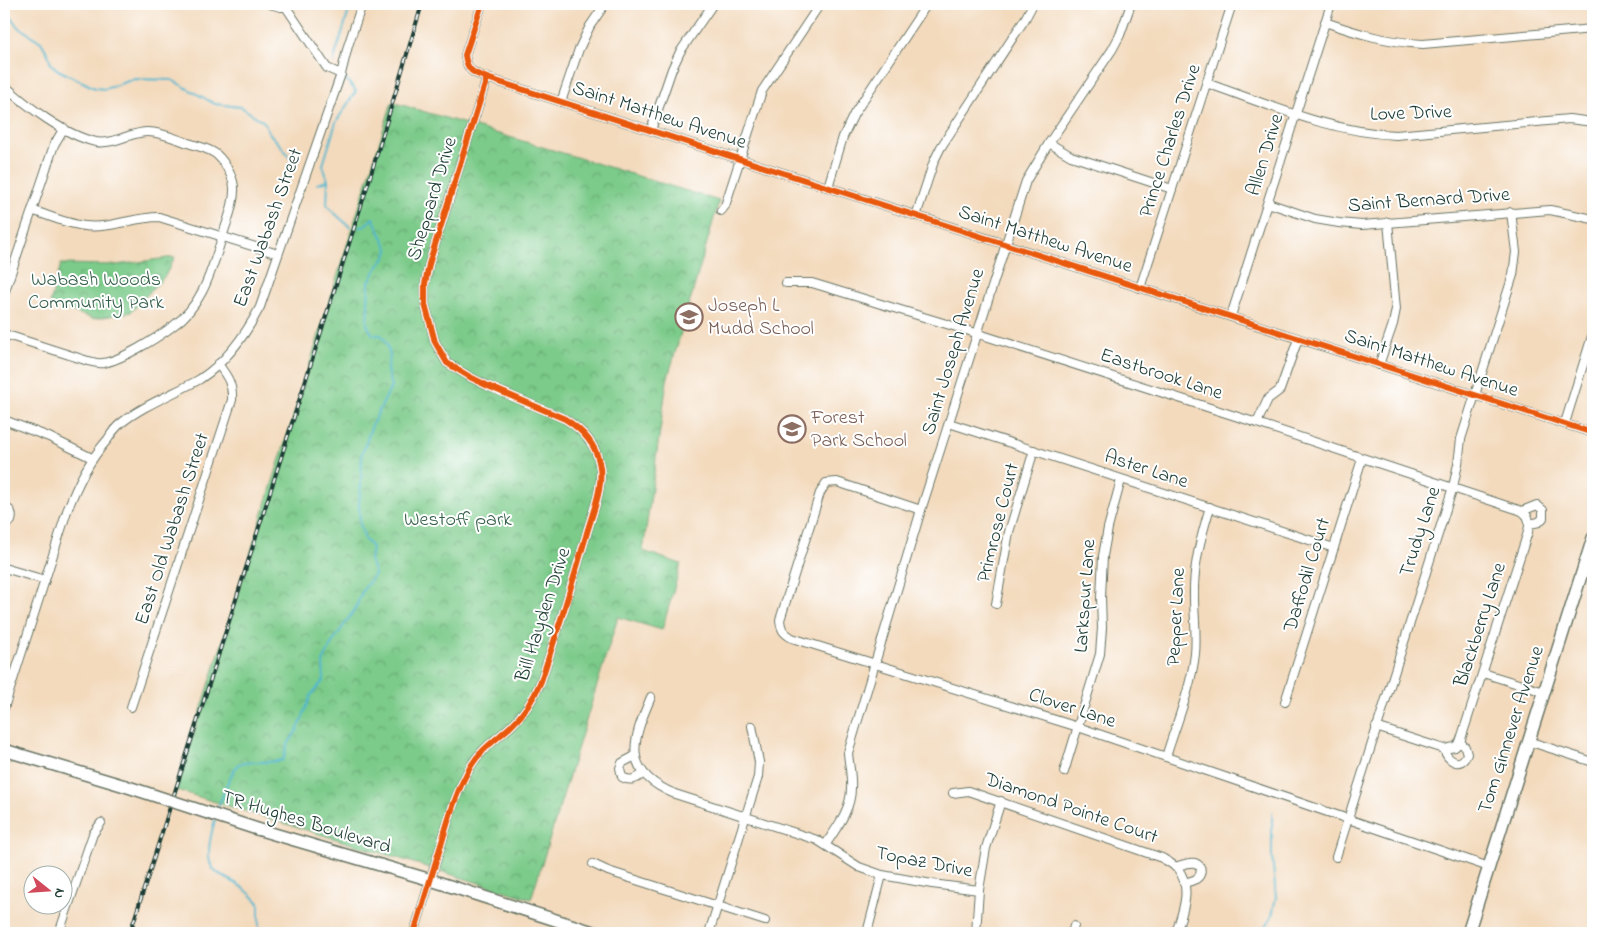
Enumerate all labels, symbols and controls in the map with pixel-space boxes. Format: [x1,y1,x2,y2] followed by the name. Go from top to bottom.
[1133,61,1209,221] street label: Prince Charles Drive
[568,74,750,158] street label: Saint Matthew Avenue
[1370,98,1452,130] street label: Love Drive
[1240,110,1292,200] street label: Allen Drive
[400,133,466,264] street label: Sheppard Drive
[227,144,311,312] street label: East Wabash Street
[1347,181,1511,221] street label: Saint Bernard Drive
[954,198,1136,282] street label: Saint Matthew Avenue
[915,265,993,439] street label: Saint Joseph Avenue
[28,266,164,318] park label: Wabash Woods Community Park
[708,292,814,344] place label: Joseph L Mudd School
[674,302,704,332] school or university icon: Joseph L Mudd School
[1340,322,1522,406] street label: Saint Matthew Avenue
[1096,342,1226,409] street label: Eastbrook Lane
[810,404,907,456] place label: Forest Park School
[777,414,807,444] school or university icon: Forest Park School
[128,429,218,629] street label: East Old Wabash Street
[1100,443,1192,497] street label: Aster Lane
[970,460,1028,586] street label: Primrose Court
[1393,483,1449,581] street label: Trudy Lane
[404,506,512,535] park label: Westoff park
[1277,514,1339,637] street label: Daffodil Court
[1068,538,1104,654] street label: Larkspur Lane
[508,544,579,687] street label: Bill Hayden Drive
[1447,559,1515,692] street label: Blackberry Lane
[1160,567,1194,667] street label: Pepper Lane
[1471,642,1553,818] street label: Tom Ginnever Avenue
[1025,681,1119,737] street label: Clover Lane
[979,765,1162,852] street label: Diamond Pointe Court
[217,783,394,864] street label: TR Hughes Boulevard
[873,839,975,887] street label: Topaz Drive
[22,864,72,914] north arrow
[48,886,70,901] text: N

